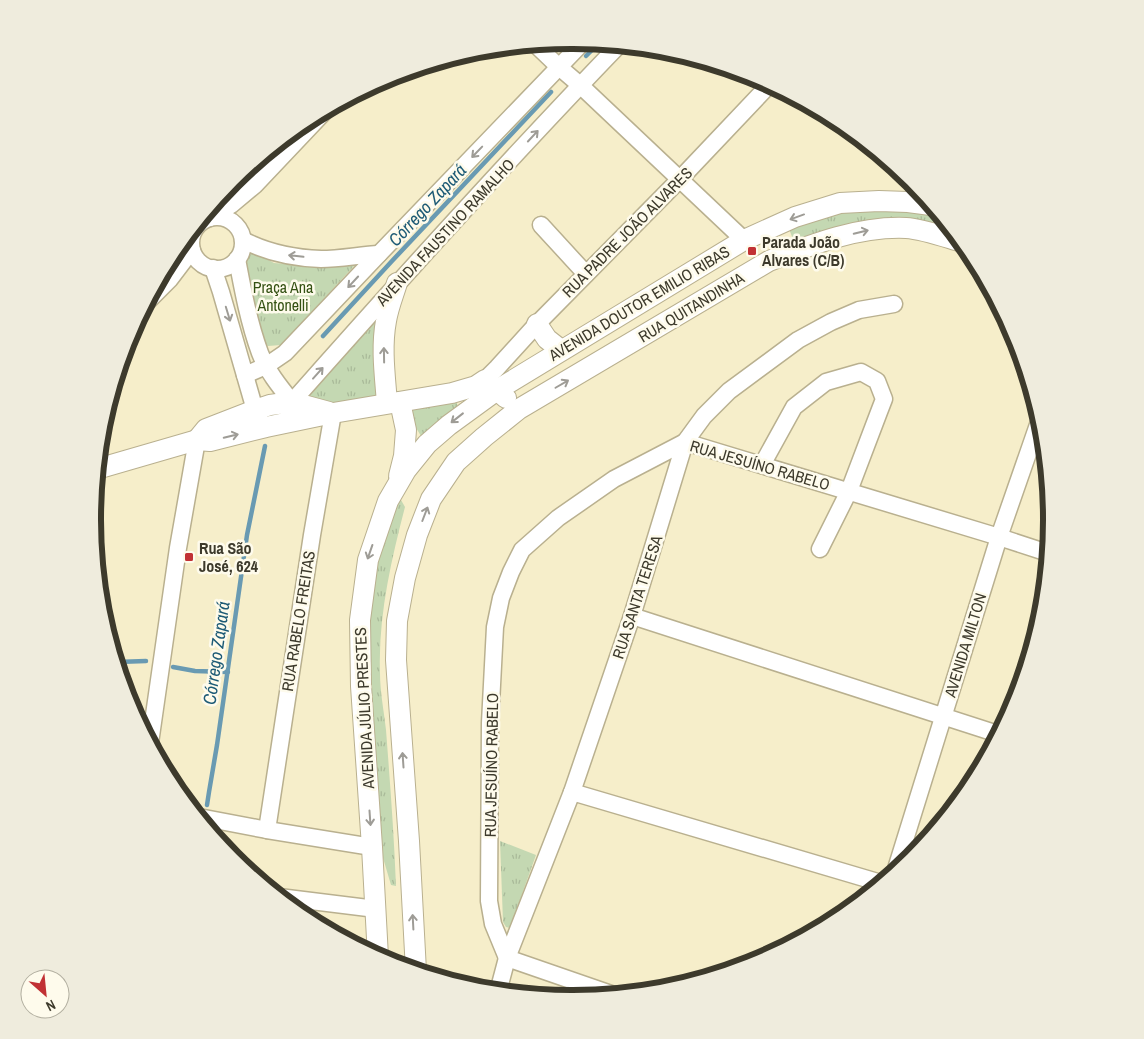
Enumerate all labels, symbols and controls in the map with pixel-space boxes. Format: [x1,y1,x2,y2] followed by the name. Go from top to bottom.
[527,130,539,143] one-way arrow
[471,146,483,158] one-way arrow
[370,154,519,311] street label: AVENIDA FAUSTINO RAMALHO
[382,158,472,252] water label: Córrego Zapará
[557,162,697,302] street label: RUA PADRE JOÃO ALVARES
[790,213,806,222] one-way arrow
[852,227,868,236] one-way arrow
[762,231,844,271] place label: Parada João Alvares (C/B)
[544,240,734,366] street label: AVENIDA DOUTOR EMILIO RIBAS
[746,245,758,257] marker: Parada João Alvares (C/B)
[288,251,304,261] one-way arrow
[634,267,748,347] street label: RUA QUITANDINHA
[347,275,359,288] one-way arrow
[253,276,314,316] park label: Praça Ana Antonelli
[224,306,234,322] one-way arrow
[379,347,389,364] one-way arrow
[312,366,323,379] one-way arrow
[554,378,568,388] one-way arrow
[451,413,464,424] one-way arrow
[223,431,239,440] one-way arrow
[688,435,832,495] street label: RUA JESUÍNO RABELO
[421,507,430,522] one-way arrow
[607,532,667,662] street label: RUA SANTA TERESA
[199,537,259,577] place label: Rua São José, 624
[365,543,375,559] one-way arrow
[276,549,320,693] street label: RUA RABELO FREITAS
[183,551,195,563] marker: Rua São José, 624
[938,590,991,701] street label: AVENIDA MILTON
[196,600,236,706] water label: Córrego Zapará
[349,626,379,790] street label: AVENIDA JÚLIO PRESTES
[479,693,503,837] street label: RUA JESUÍNO RABELO
[399,752,408,768] one-way arrow
[366,810,375,826] one-way arrow
[409,914,418,930] one-way arrow
[20,969,70,1019] north arrow
[43,996,59,1015] text: N

